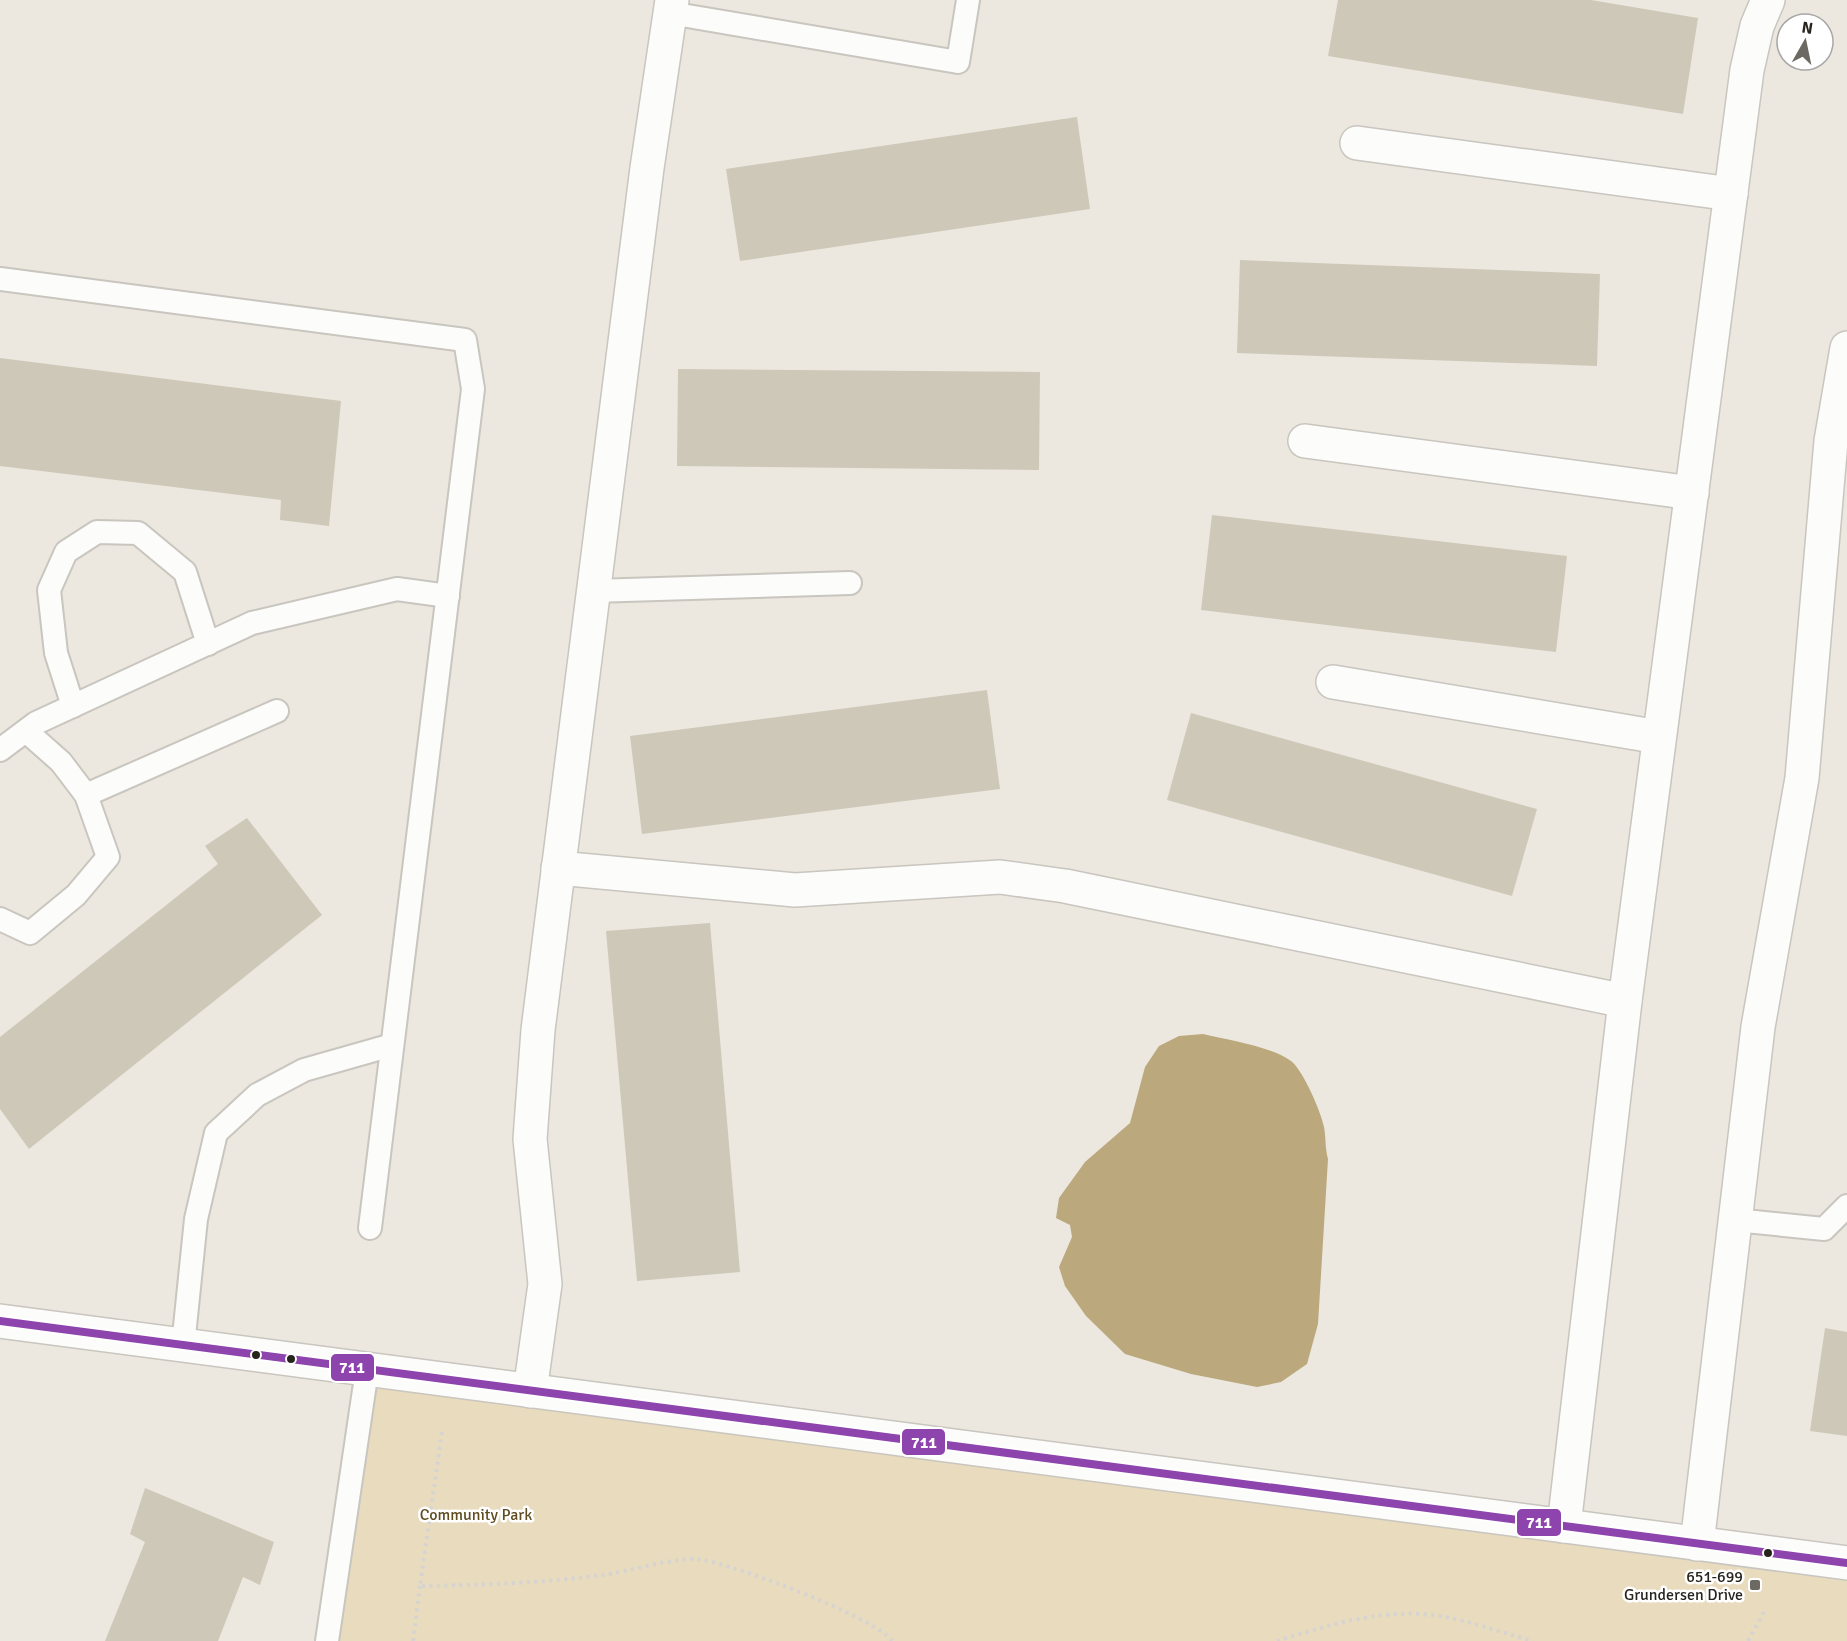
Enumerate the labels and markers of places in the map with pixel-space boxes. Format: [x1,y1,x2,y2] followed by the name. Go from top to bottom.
[250,1349,262,1361] unlabelled marker
[285,1353,297,1365] unlabelled marker
[1762,1547,1774,1559] unlabelled marker
[1624,1567,1743,1605] place label: 651-699 Grundersen Drive
[1748,1578,1762,1592] marker: 651-699 Grundersen Drive

